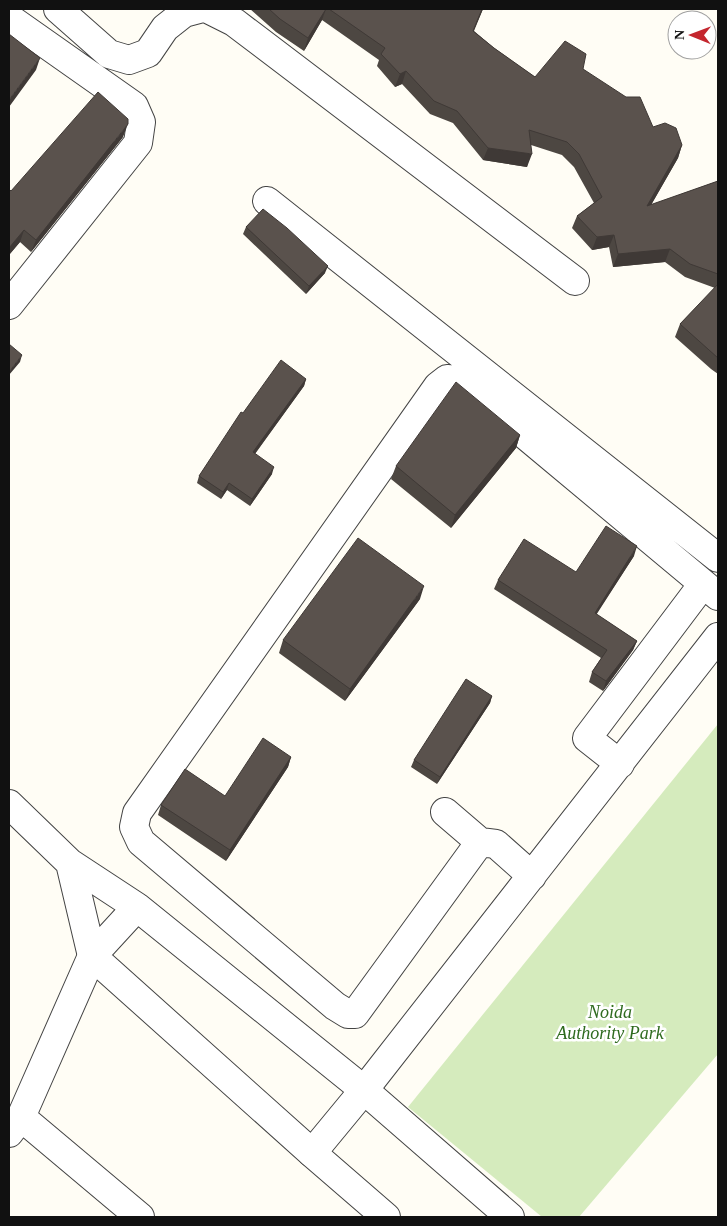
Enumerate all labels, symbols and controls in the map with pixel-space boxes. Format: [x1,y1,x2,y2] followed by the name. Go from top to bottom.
[667,10,717,60] north arrow
[672,30,687,40] text: N
[555,1002,665,1043] park label: Noida Authority Park

